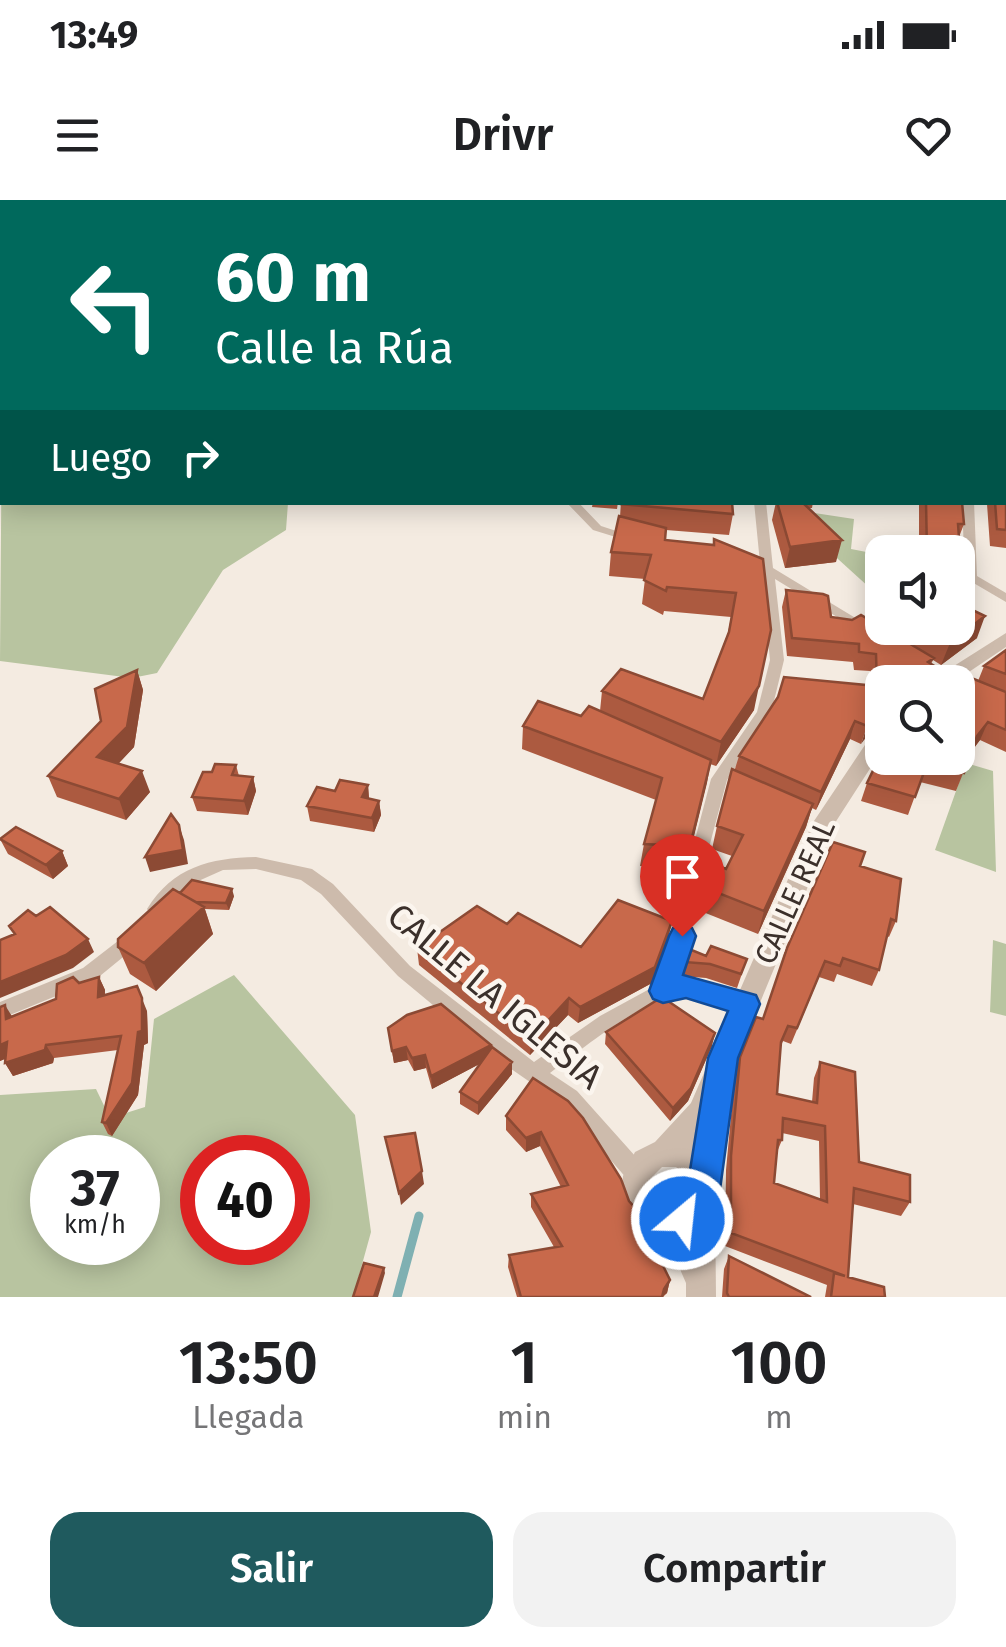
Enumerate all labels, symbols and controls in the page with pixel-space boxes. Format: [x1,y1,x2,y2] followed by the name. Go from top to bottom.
[50,12,138,58] text: 13:49
[50,108,105,163] icon: menu
[453,108,553,162] text: Drivr
[901,108,956,163] icon: heart
[215,236,371,320] text: 60 m
[50,240,180,370] icon: left
[215,321,454,375] text: Calle la Rúa
[173,430,228,485] icon: right
[50,435,153,481] text: Luego
[865,535,975,775] map controls
[865,535,975,645] button: sound
[865,665,975,775] button: search
[747,814,843,970] street label: CALLE REAL
[640,834,725,937] pin
[655,849,710,904] icon: arrive
[379,894,611,1098] street label: CALLE LA IGLESIA
[180,1135,310,1265] speed limit sign: 40
[70,1158,120,1218] text: 37
[630,1167,734,1271] position arrow
[64,1210,126,1240] text: km/h
[179,1327,318,1399] text: 13:50
[511,1327,538,1399] text: 1
[731,1327,827,1399] text: 100
[192,1398,304,1436] text: Llegada
[497,1398,552,1436] text: min
[765,1398,793,1436] text: m
[50,1512,493,1627] button: Salir
[513,1512,956,1627] button: Compartir

